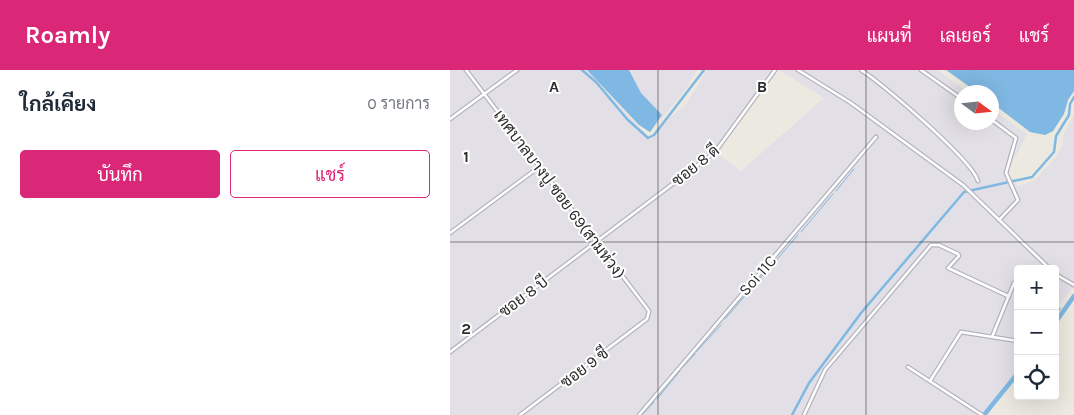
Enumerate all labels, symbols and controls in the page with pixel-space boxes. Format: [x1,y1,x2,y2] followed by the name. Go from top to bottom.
[25,21,110,49] text: Roamly
[867,25,912,47] text: แผนที่
[940,25,991,47] text: เลเยอร์
[1019,25,1049,47] text: แชร์
[549,77,559,96] text: A
[757,77,767,96] text: B
[954,85,999,130] north arrow
[20,92,96,116] text: ใกล้เคียง
[367,94,430,113] text: 0 รายการ
[488,105,630,284] street label: เทศบาลบางปู ซอย 69(สามห่วง)
[667,139,723,190] street label: ซอย 8 ดี
[463,147,469,166] text: 1
[20,150,220,198] button: บันทึก
[230,150,430,198] button: แชร์
[735,251,780,299] street label: Soi 11C
[1014,265,1059,400] map controls
[1014,265,1059,310] button: +
[494,270,551,321] street label: ซอย 8 บี
[1014,310,1059,355] button: −
[461,319,471,338] text: 2
[555,342,612,392] street label: ซอย 9 ซี
[1014,355,1059,400] button: locate

